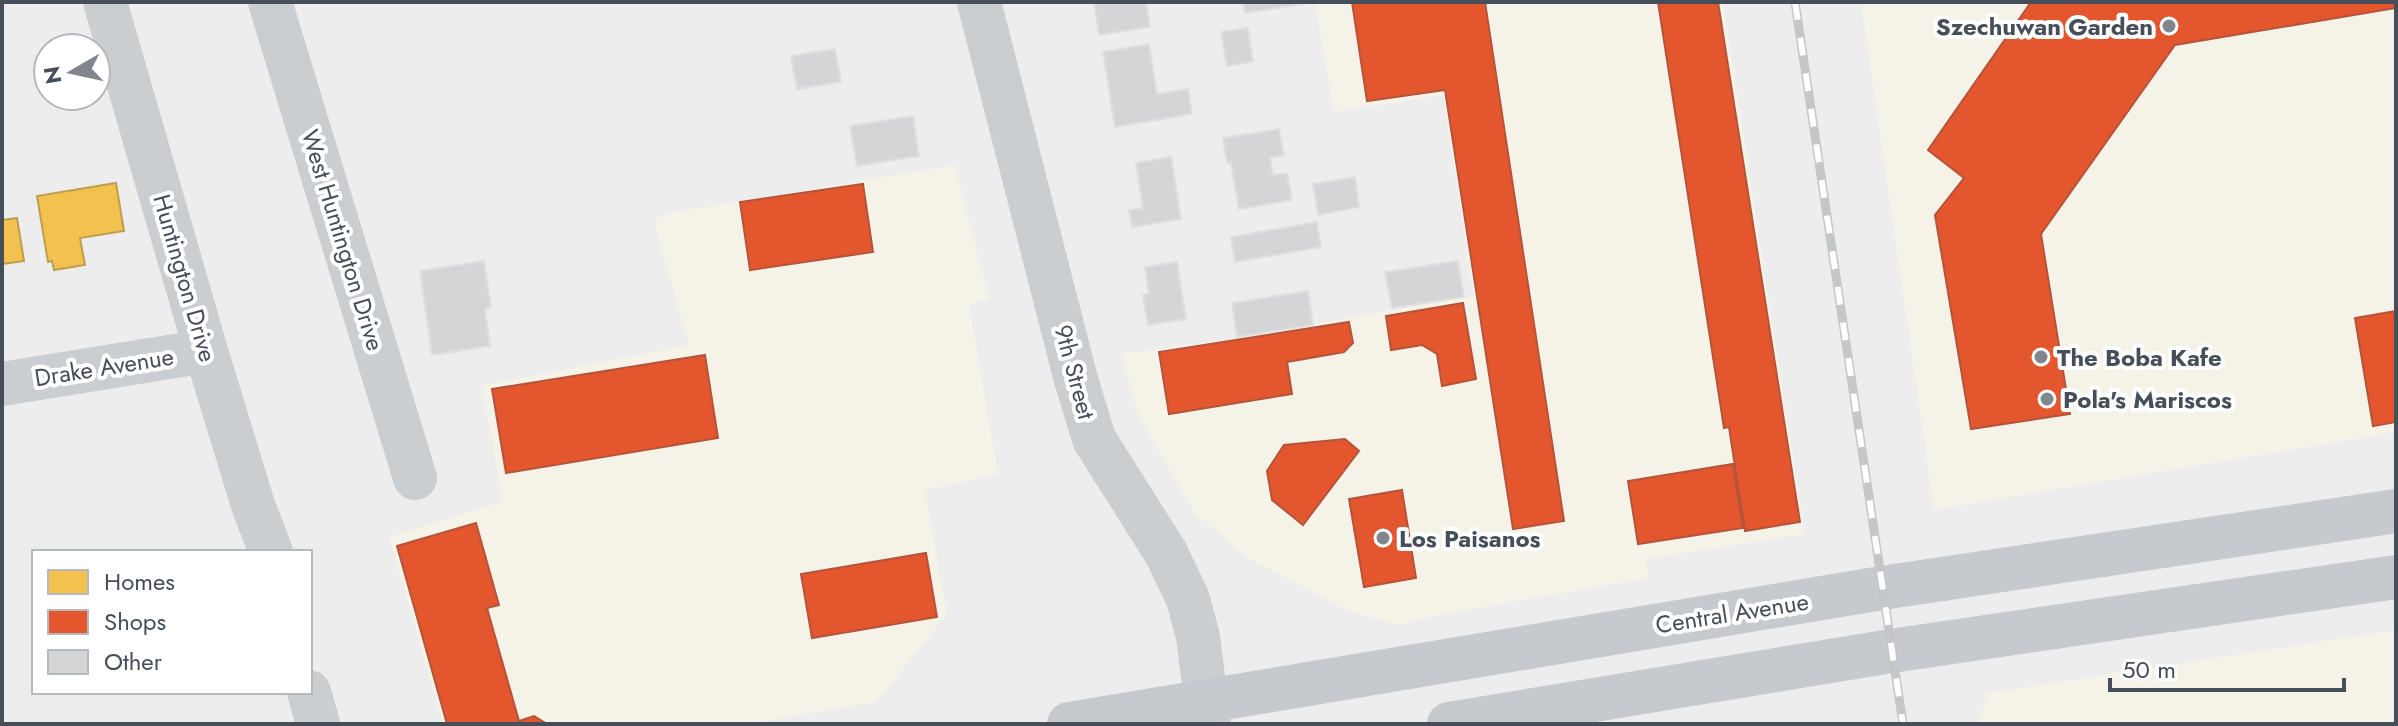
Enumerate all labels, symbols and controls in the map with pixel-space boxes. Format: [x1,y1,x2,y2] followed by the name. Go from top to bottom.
[1936,9,2153,44] place label: Szechuwan Garden
[2160,17,2178,35] marker: Szechuwan Garden
[32,32,112,112] north arrow
[35,64,69,86] text: N
[293,125,393,355] street label: West Huntington Drive
[144,190,226,366] street label: Huntington Drive
[1046,321,1104,423] street label: 9th Street
[32,339,176,395] street label: Drake Avenue
[2057,340,2222,375] place label: The Boba Kafe
[2032,348,2050,366] marker: The Boba Kafe
[2063,382,2232,417] place label: Pola's Mariscos
[2038,390,2056,408] marker: Pola's Mariscos
[1399,521,1541,556] place label: Los Paisanos
[1374,529,1392,547] marker: Los Paisanos
[32,550,312,694] legend
[104,564,175,599] text: Homes
[1653,584,1811,642] street label: Central Avenue
[104,604,166,639] text: Shops
[2110,642,2344,692] scale bar
[104,644,163,679] text: Other
[2122,652,2176,687] text: 50 m

